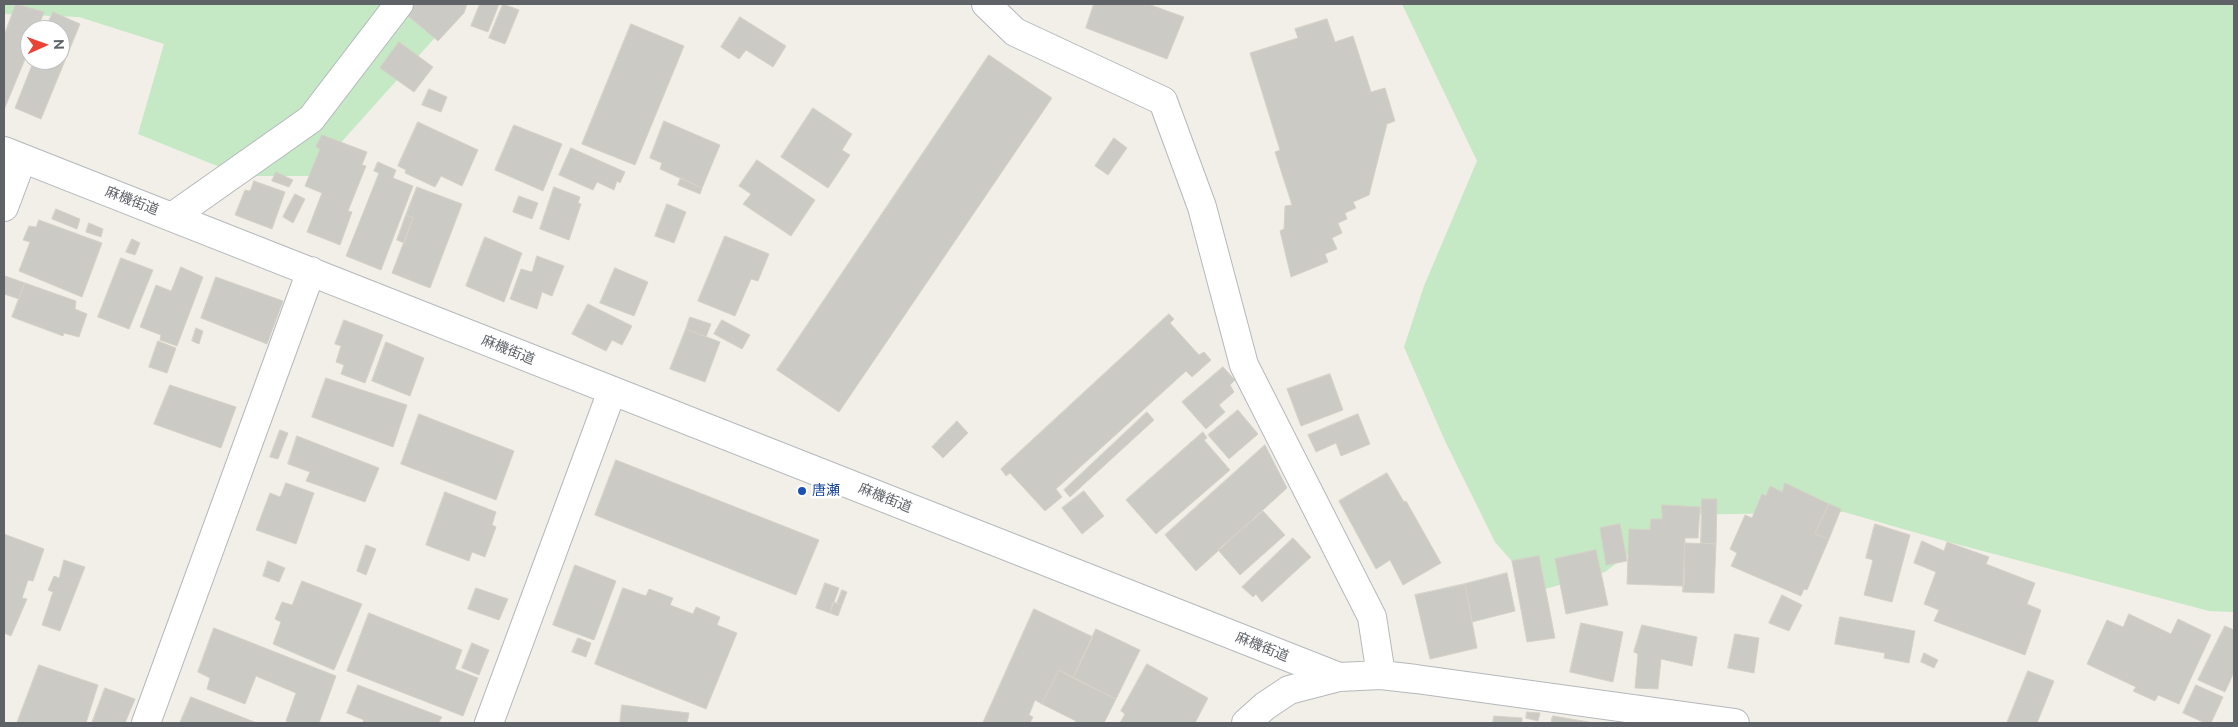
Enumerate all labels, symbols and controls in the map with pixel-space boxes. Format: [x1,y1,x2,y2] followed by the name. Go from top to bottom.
[20,20,70,70] north arrow
[51,39,67,50] text: N
[103,183,161,219] street label: 麻機街道
[479,332,537,368] street label: 麻機街道
[856,480,914,516] street label: 麻機街道
[812,483,840,499] place label: 唐瀬
[796,485,808,497] marker: 唐瀬
[1233,629,1291,665] street label: 麻機街道

